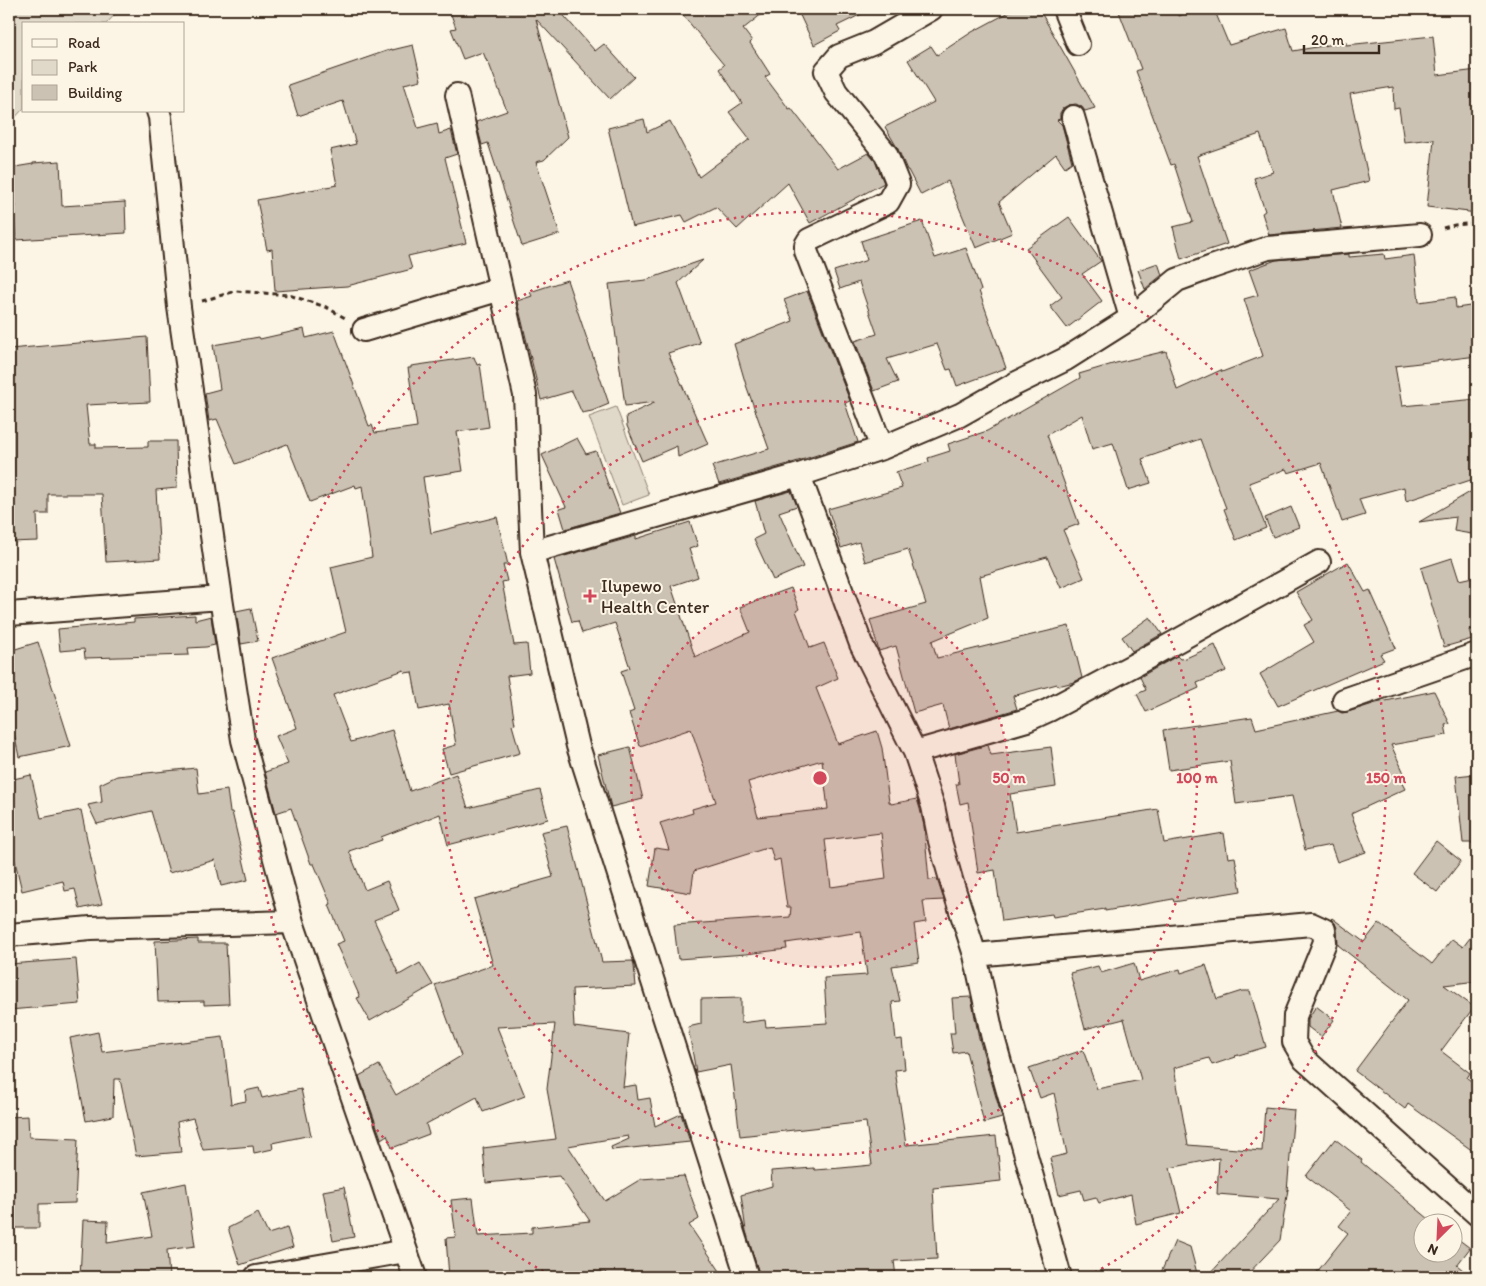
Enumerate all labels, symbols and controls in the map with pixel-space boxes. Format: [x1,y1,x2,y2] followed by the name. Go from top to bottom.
[22,22,185,112] legend
[1304,22,1378,54] scale bar
[1311,31,1345,49] text: 20 m
[68,34,101,52] text: Road
[68,58,98,76] text: Park
[68,84,122,102] text: Building
[601,575,710,618] place label: Ilupewo Health Center
[583,589,597,603] marker: Ilupewo Health Center
[811,769,829,787] centre of rings
[992,769,1026,787] text: 50 m
[1176,769,1218,787] text: 100 m
[1366,769,1406,787] text: 150 m
[1414,1214,1464,1264] north arrow
[1425,1240,1441,1259] text: N

